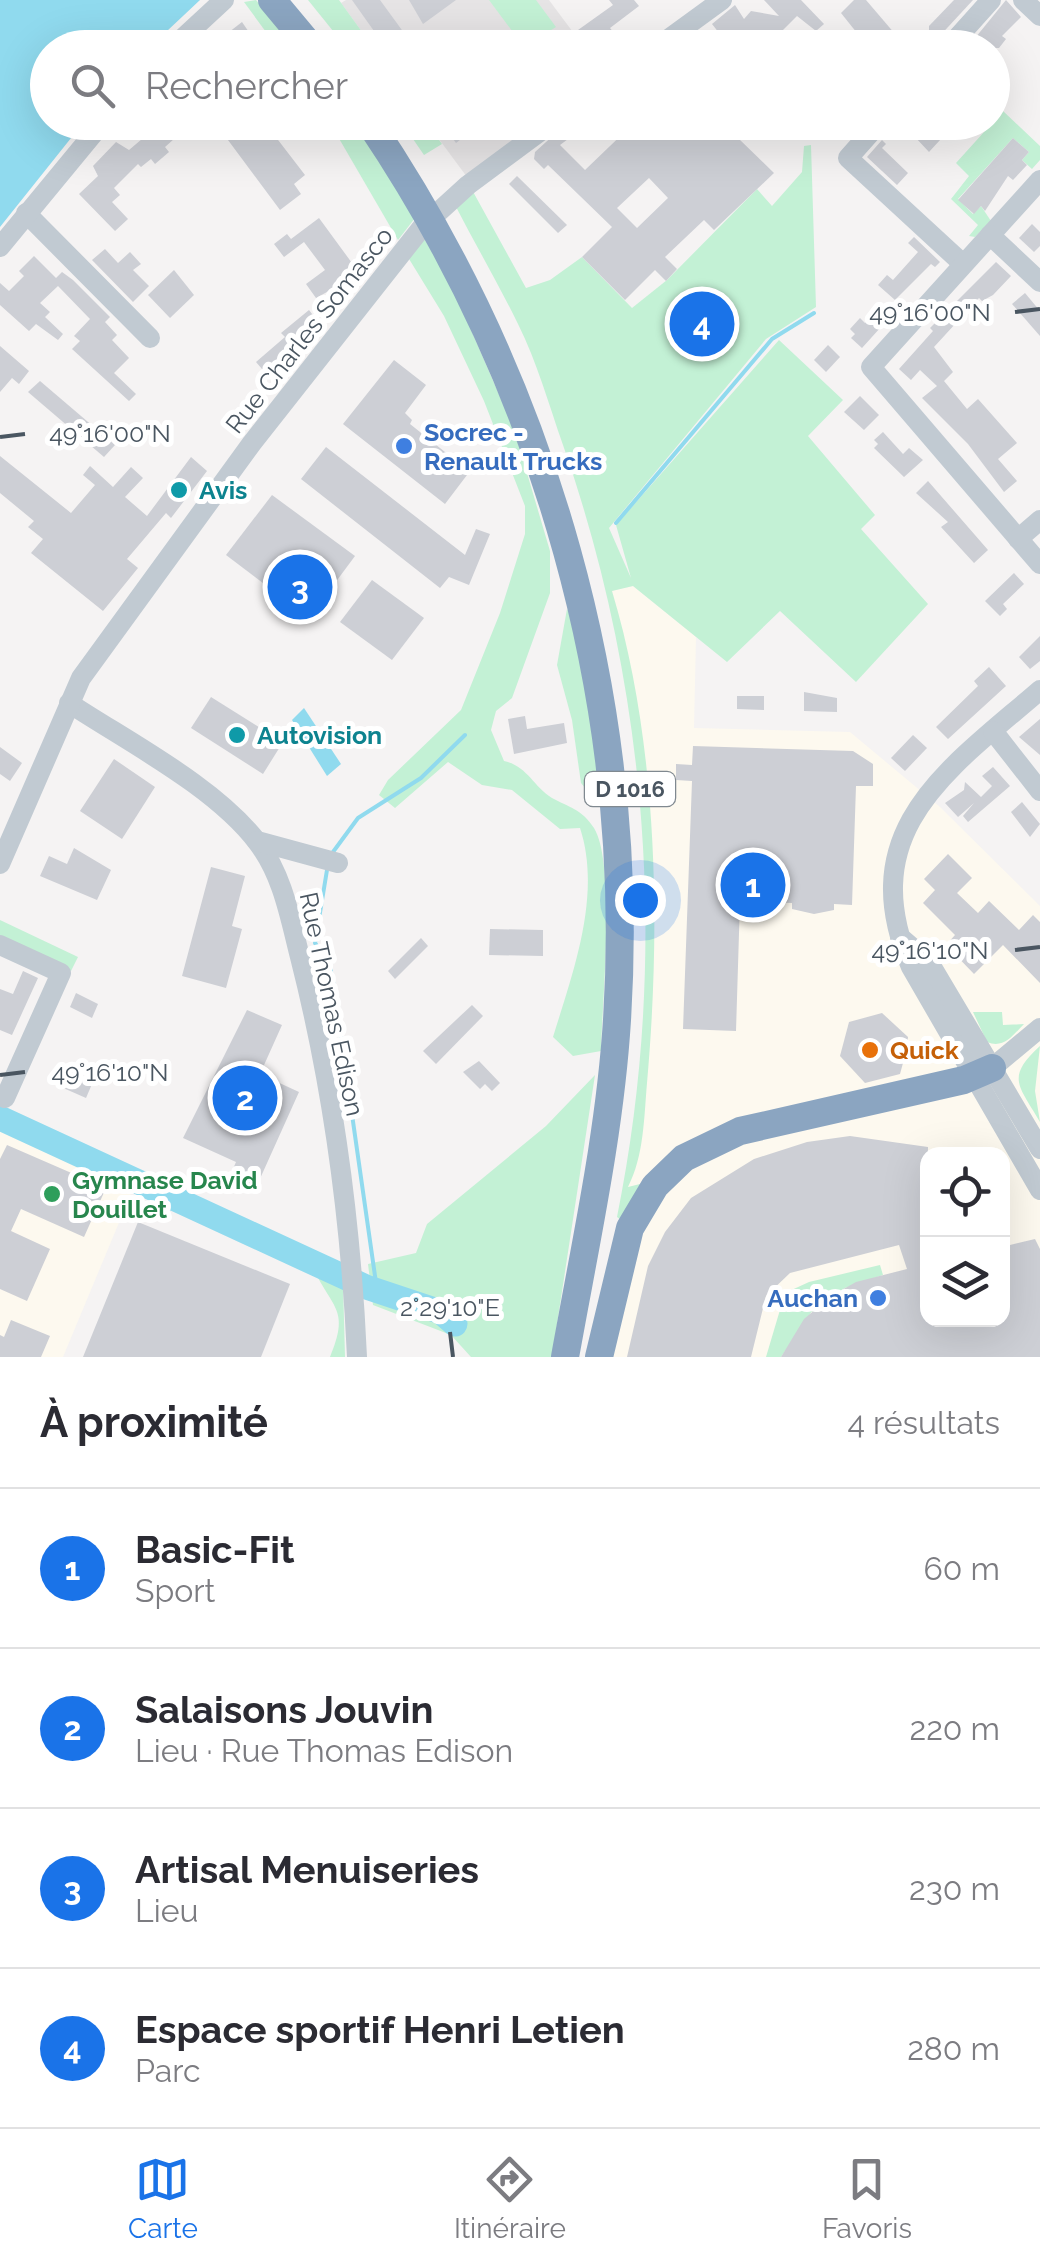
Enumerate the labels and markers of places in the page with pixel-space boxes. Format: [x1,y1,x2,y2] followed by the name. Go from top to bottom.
[670,286,734,362] pin: 4
[424,417,602,476] place label: Socrec - Renault Trucks
[393,435,415,457] marker: Socrec - Renault Trucks
[199,475,247,505] place label: Avis
[168,479,190,501] marker: Avis
[268,550,332,624] pin: 3
[257,720,382,750] place label: Autovision
[226,724,248,746] marker: Autovision
[720,848,786,922] pin: 1
[890,1035,960,1065] place label: Quick
[859,1039,881,1061] marker: Quick
[212,1060,278,1136] pin: 2
[72,1165,258,1224] place label: Gymnase David Douillet
[41,1183,63,1205] marker: Gymnase David Douillet
[767,1283,858,1313] place label: Auchan
[867,1287,889,1309] marker: Auchan

